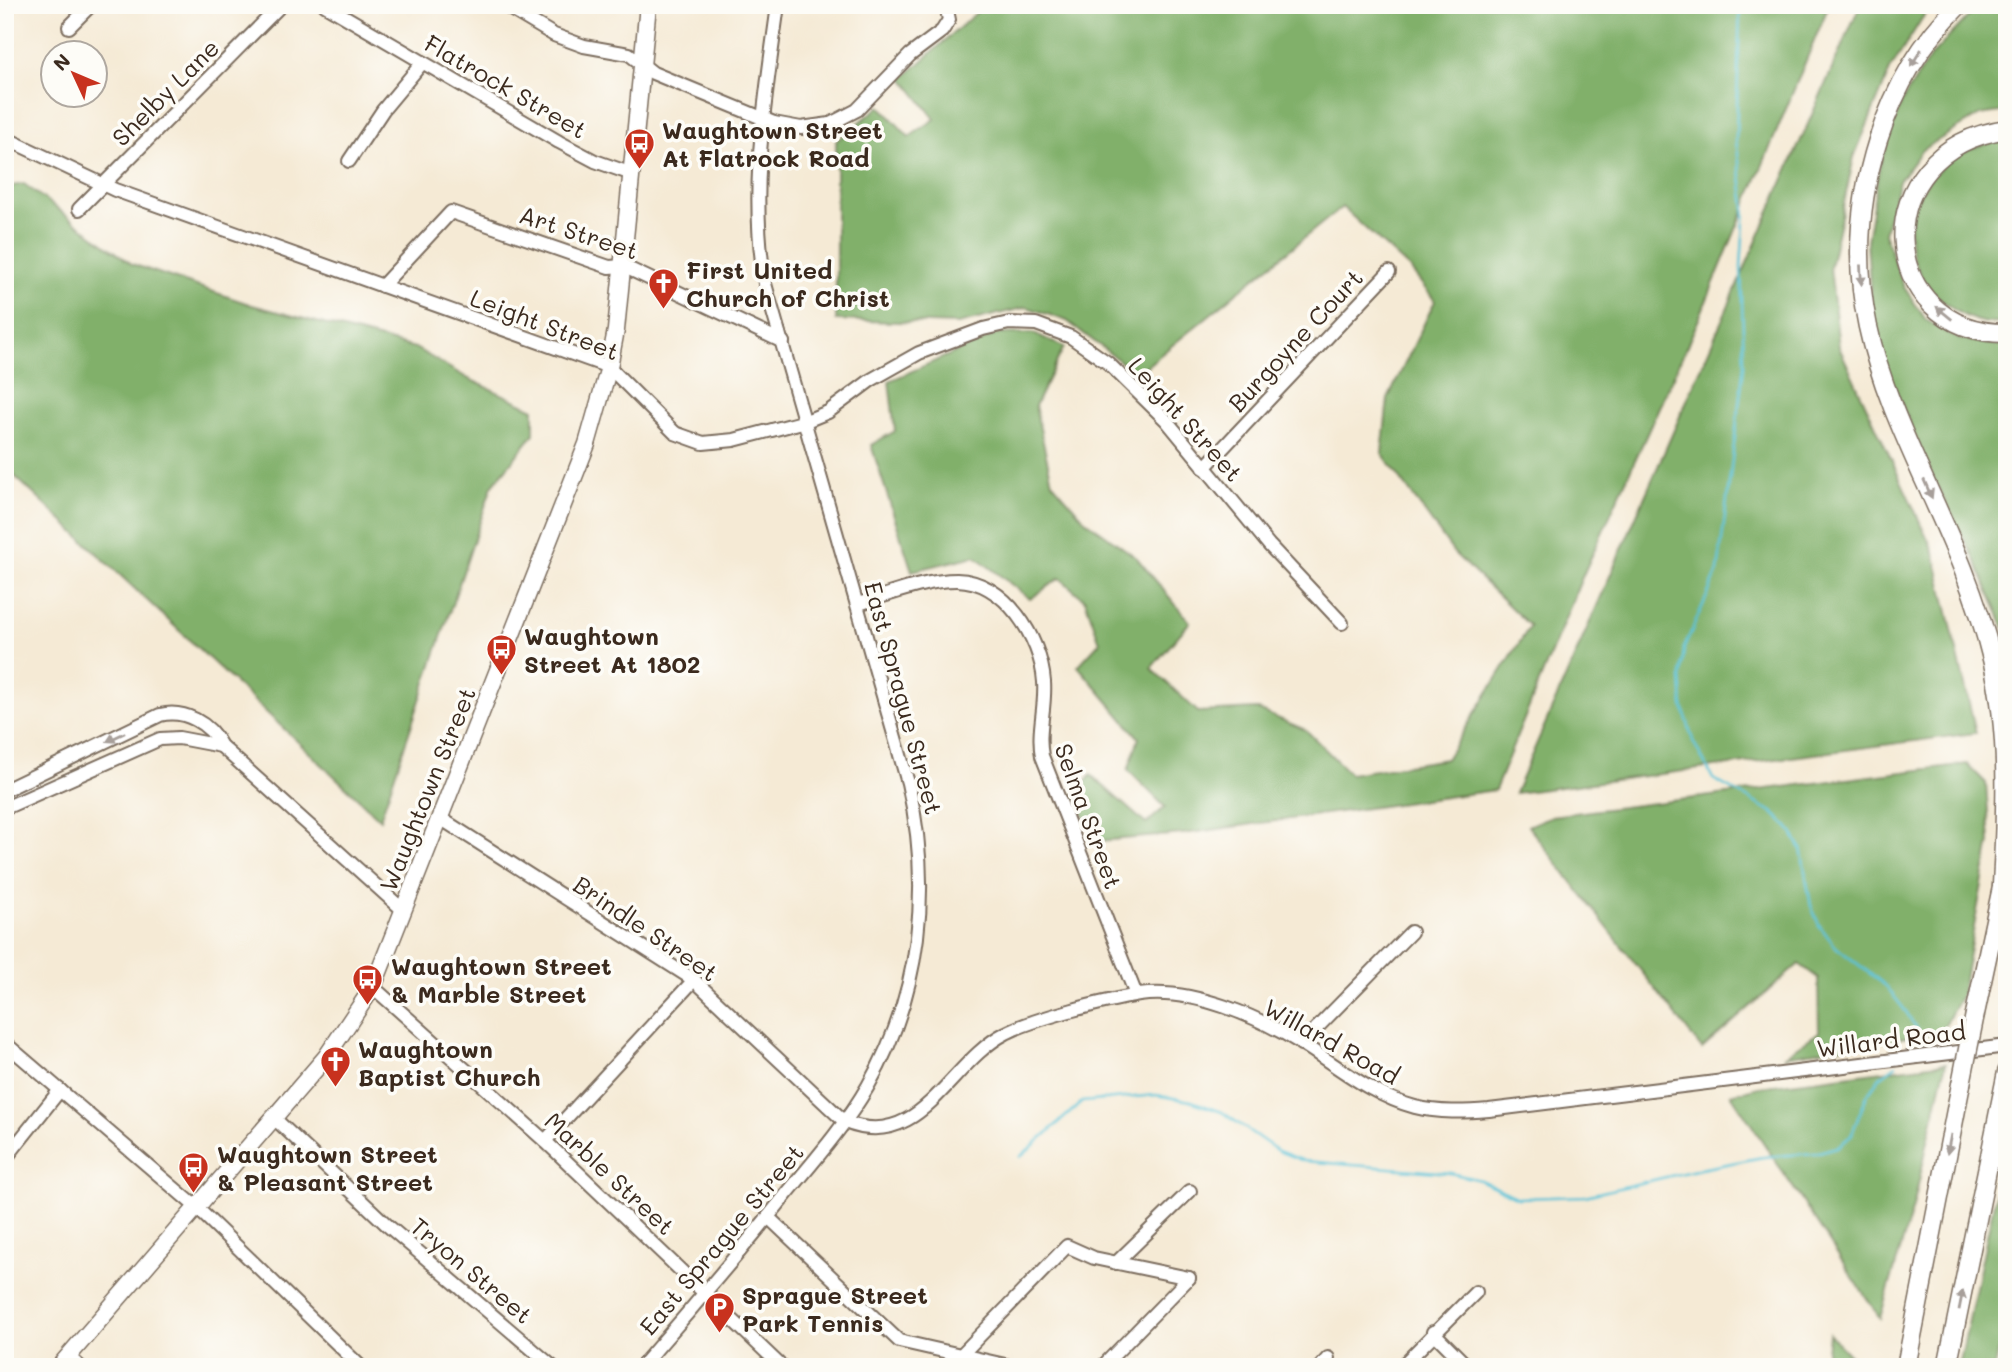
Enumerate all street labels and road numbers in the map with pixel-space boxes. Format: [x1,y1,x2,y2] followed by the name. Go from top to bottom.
[419,27,593,145] street label: Flatrock Street
[105,32,225,152] street label: Shelby Lane
[516,198,642,266] street label: Art Street
[1221,262,1369,418] street label: Burgoyne Court
[466,281,624,367] street label: Leight Street
[1122,350,1250,488] street label: Leight Street
[858,578,950,818] street label: East Sprague Street
[372,682,482,896] street label: Waughtown Street
[1048,739,1130,893] street label: Selma Street
[568,868,724,988] street label: Brindle Street
[1259,991,1405,1091] street label: Willard Road
[1815,1014,1967,1064] street label: Willard Road
[539,1105,681,1241] street label: Marble Street
[632,1137,810,1341] street label: East Sprague Street
[405,1210,539,1330] street label: Tryon Street

